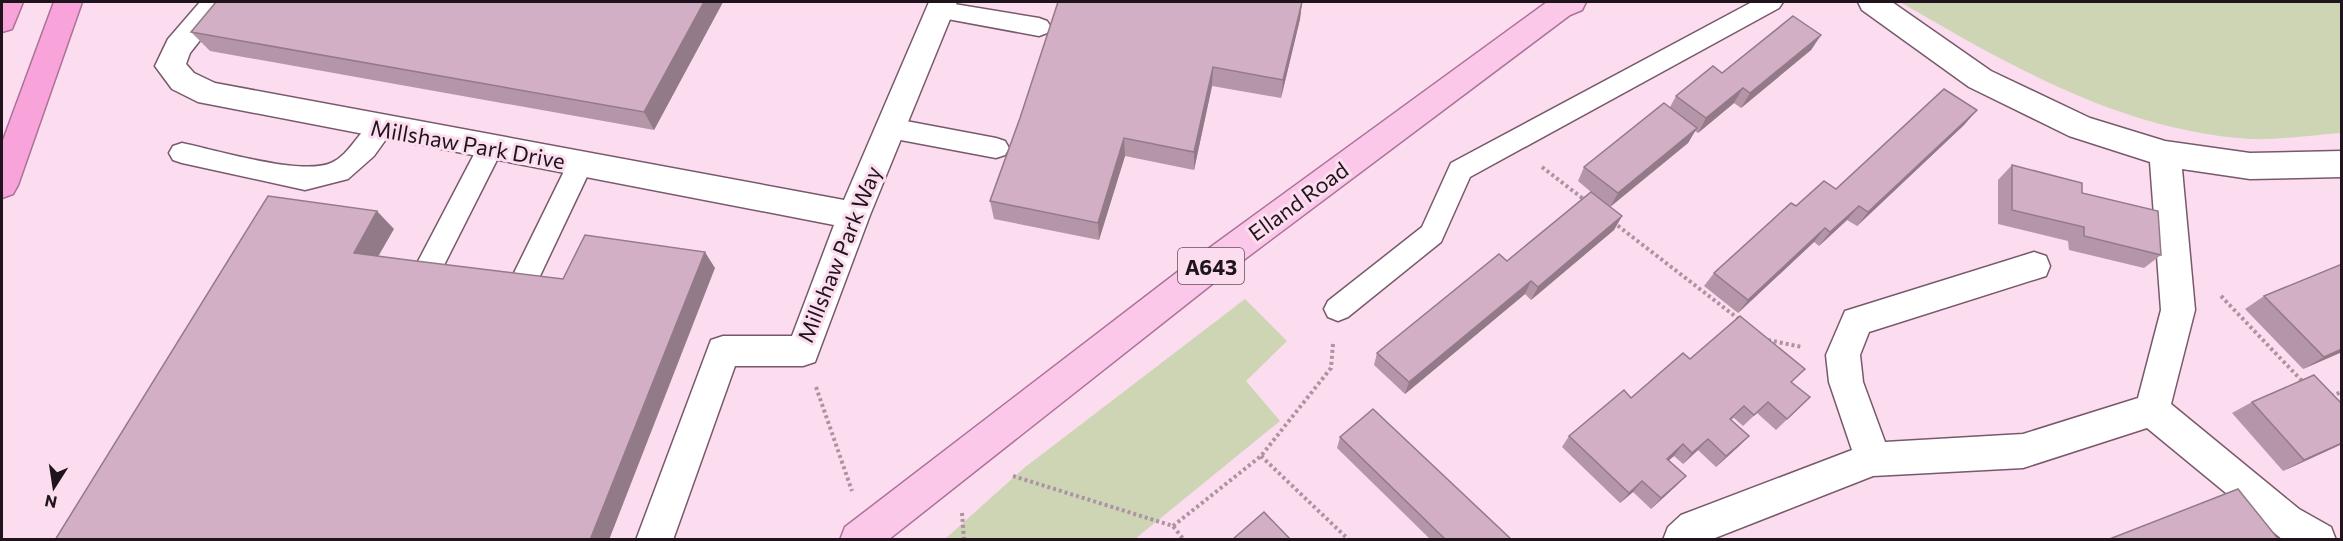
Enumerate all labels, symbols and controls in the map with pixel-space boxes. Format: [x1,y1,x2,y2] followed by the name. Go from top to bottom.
[369,114,567,174] street label: Millshaw Park Drive
[1243,156,1353,246] street label: Elland Road
[791,162,887,346] street label: Millshaw Park Way
[1178,248,1244,284] road number: A643
[24,457,84,517] north arrow
[43,492,59,513] text: N

